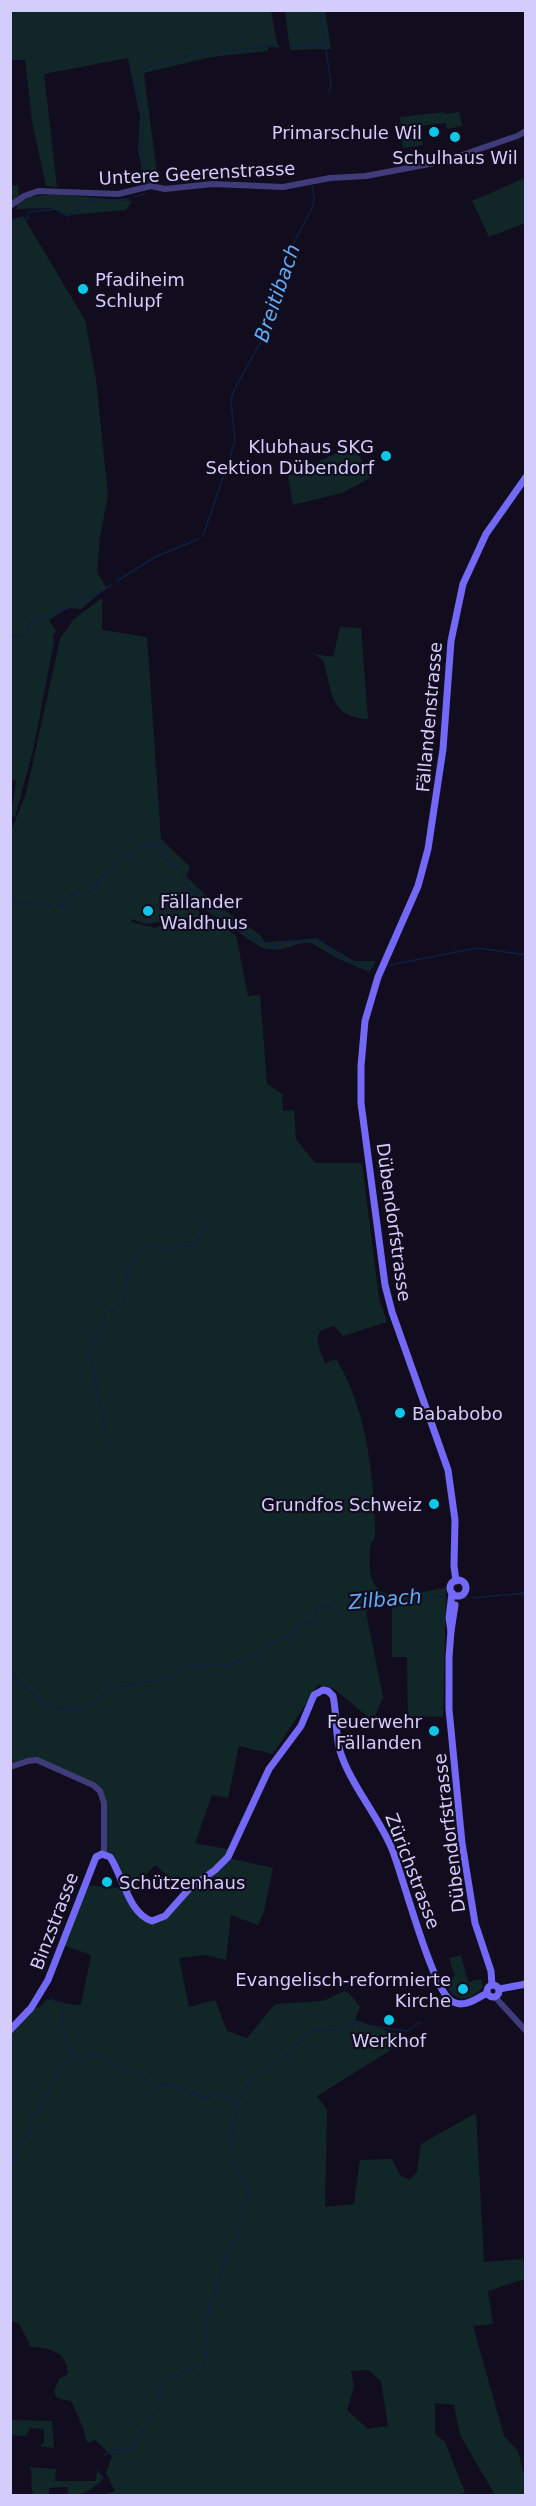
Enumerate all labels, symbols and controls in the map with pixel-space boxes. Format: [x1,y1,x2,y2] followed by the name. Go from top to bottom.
[272,122,422,143] place label: Primarschule Wil
[427,125,441,139] marker: Primarschule Wil
[448,130,462,144] marker: Schulhaus Wil
[392,147,518,168] place label: Schulhaus Wil
[98,157,296,189] street label: Untere Geerenstrasse
[249,241,305,345] water label: Breitibach
[95,269,185,311] place label: Pfadiheim Schlupf
[76,282,90,296] marker: Pfadiheim Schlupf
[206,436,375,478] place label: Klubhaus SKG Sektion Dübendorf
[379,449,393,463] marker: Klubhaus SKG Sektion Dübendorf
[412,641,446,793] street label: Fällandenstrasse
[160,891,248,933] place label: Fällander Waldhuus
[141,904,155,918] marker: Fällander Waldhuus
[372,1141,416,1303] street label: Dübendorfstrasse
[412,1403,503,1424] place label: Bababobo
[393,1406,407,1420] marker: Bababobo
[261,1494,422,1515] place label: Grundfos Schweiz
[427,1497,441,1511] marker: Grundfos Schweiz
[346,1584,423,1614] water label: Zilbach
[327,1711,423,1753] place label: Feuerwehr Fällanden
[427,1724,441,1738] marker: Feuerwehr Fällanden
[429,1752,469,1914] street label: Dübendorfstrasse
[381,1810,445,1932] street label: Zürichstrasse
[26,1869,82,1973] street label: Binzstrasse
[119,1872,245,1893] place label: Schützenhaus
[100,1875,114,1889] marker: Schützenhaus
[235,1969,451,2011] place label: Evangelisch-reformierte Kirche
[456,1982,470,1996] marker: Evangelisch-reformierte Kirche
[382,2013,396,2027] marker: Werkhof
[352,2030,427,2051] place label: Werkhof

